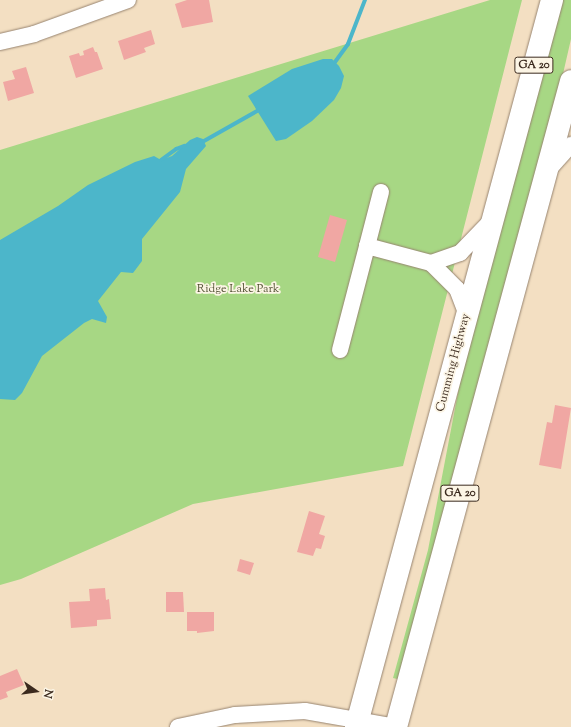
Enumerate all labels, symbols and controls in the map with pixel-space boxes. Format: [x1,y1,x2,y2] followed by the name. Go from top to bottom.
[514,56,554,74] road number: GA 20
[197,283,279,297] park label: Ridge Lake Park
[434,312,474,414] street label: Cumming Highway
[440,484,480,502] road number: GA 20
[16,671,56,711] north arrow
[39,688,56,700] text: N

